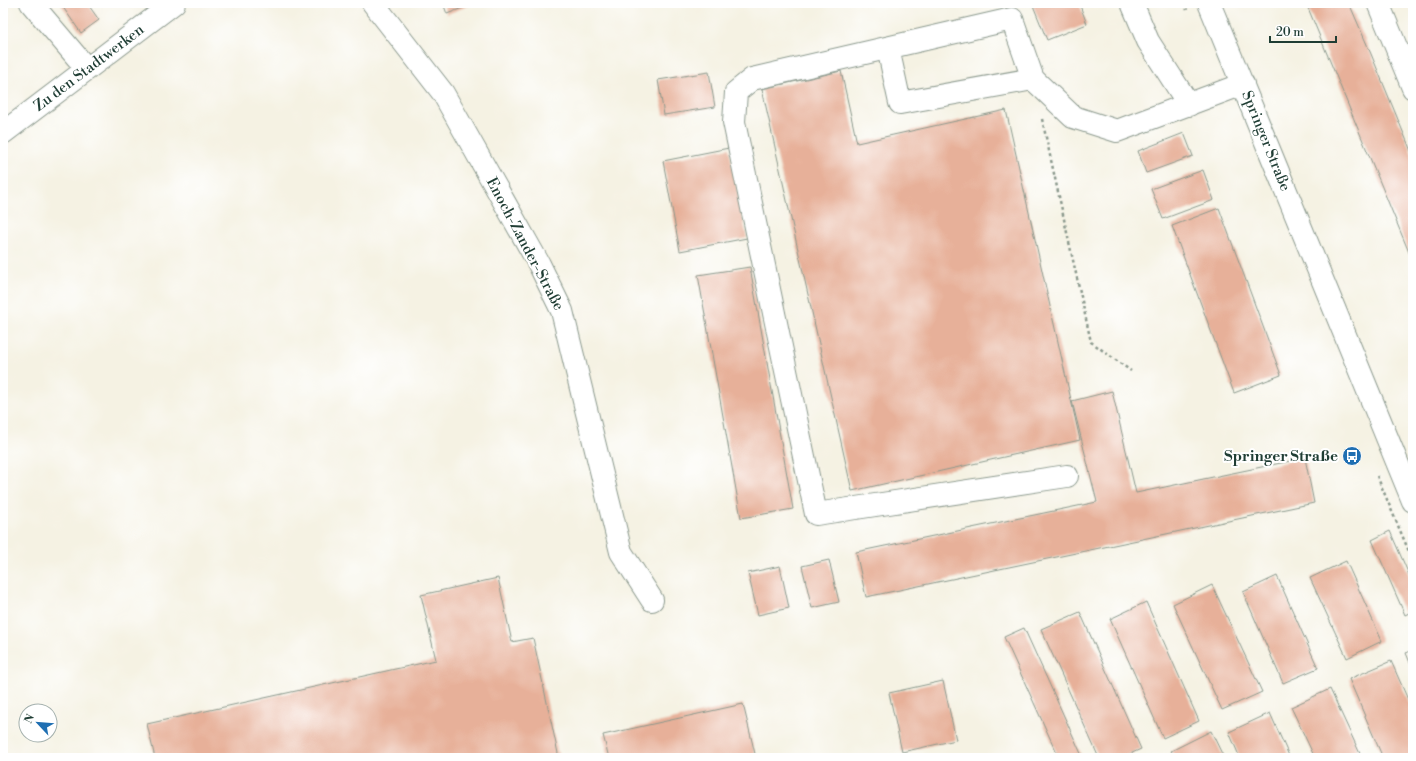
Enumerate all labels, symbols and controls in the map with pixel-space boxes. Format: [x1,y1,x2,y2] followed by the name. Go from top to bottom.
[1270,18,1336,44] scale bar
[30,20,148,116] street label: Zu den Stadtwerken
[1276,25,1304,40] text: 20 m
[1237,88,1295,194] street label: Springer Straße
[482,174,568,314] street label: Enoch-Zander-Straße
[1341,445,1363,467] bus stop icon: Springer Straße
[1224,447,1338,466] place label: Springer Straße
[18,703,58,743] north arrow
[22,712,38,726] text: N

